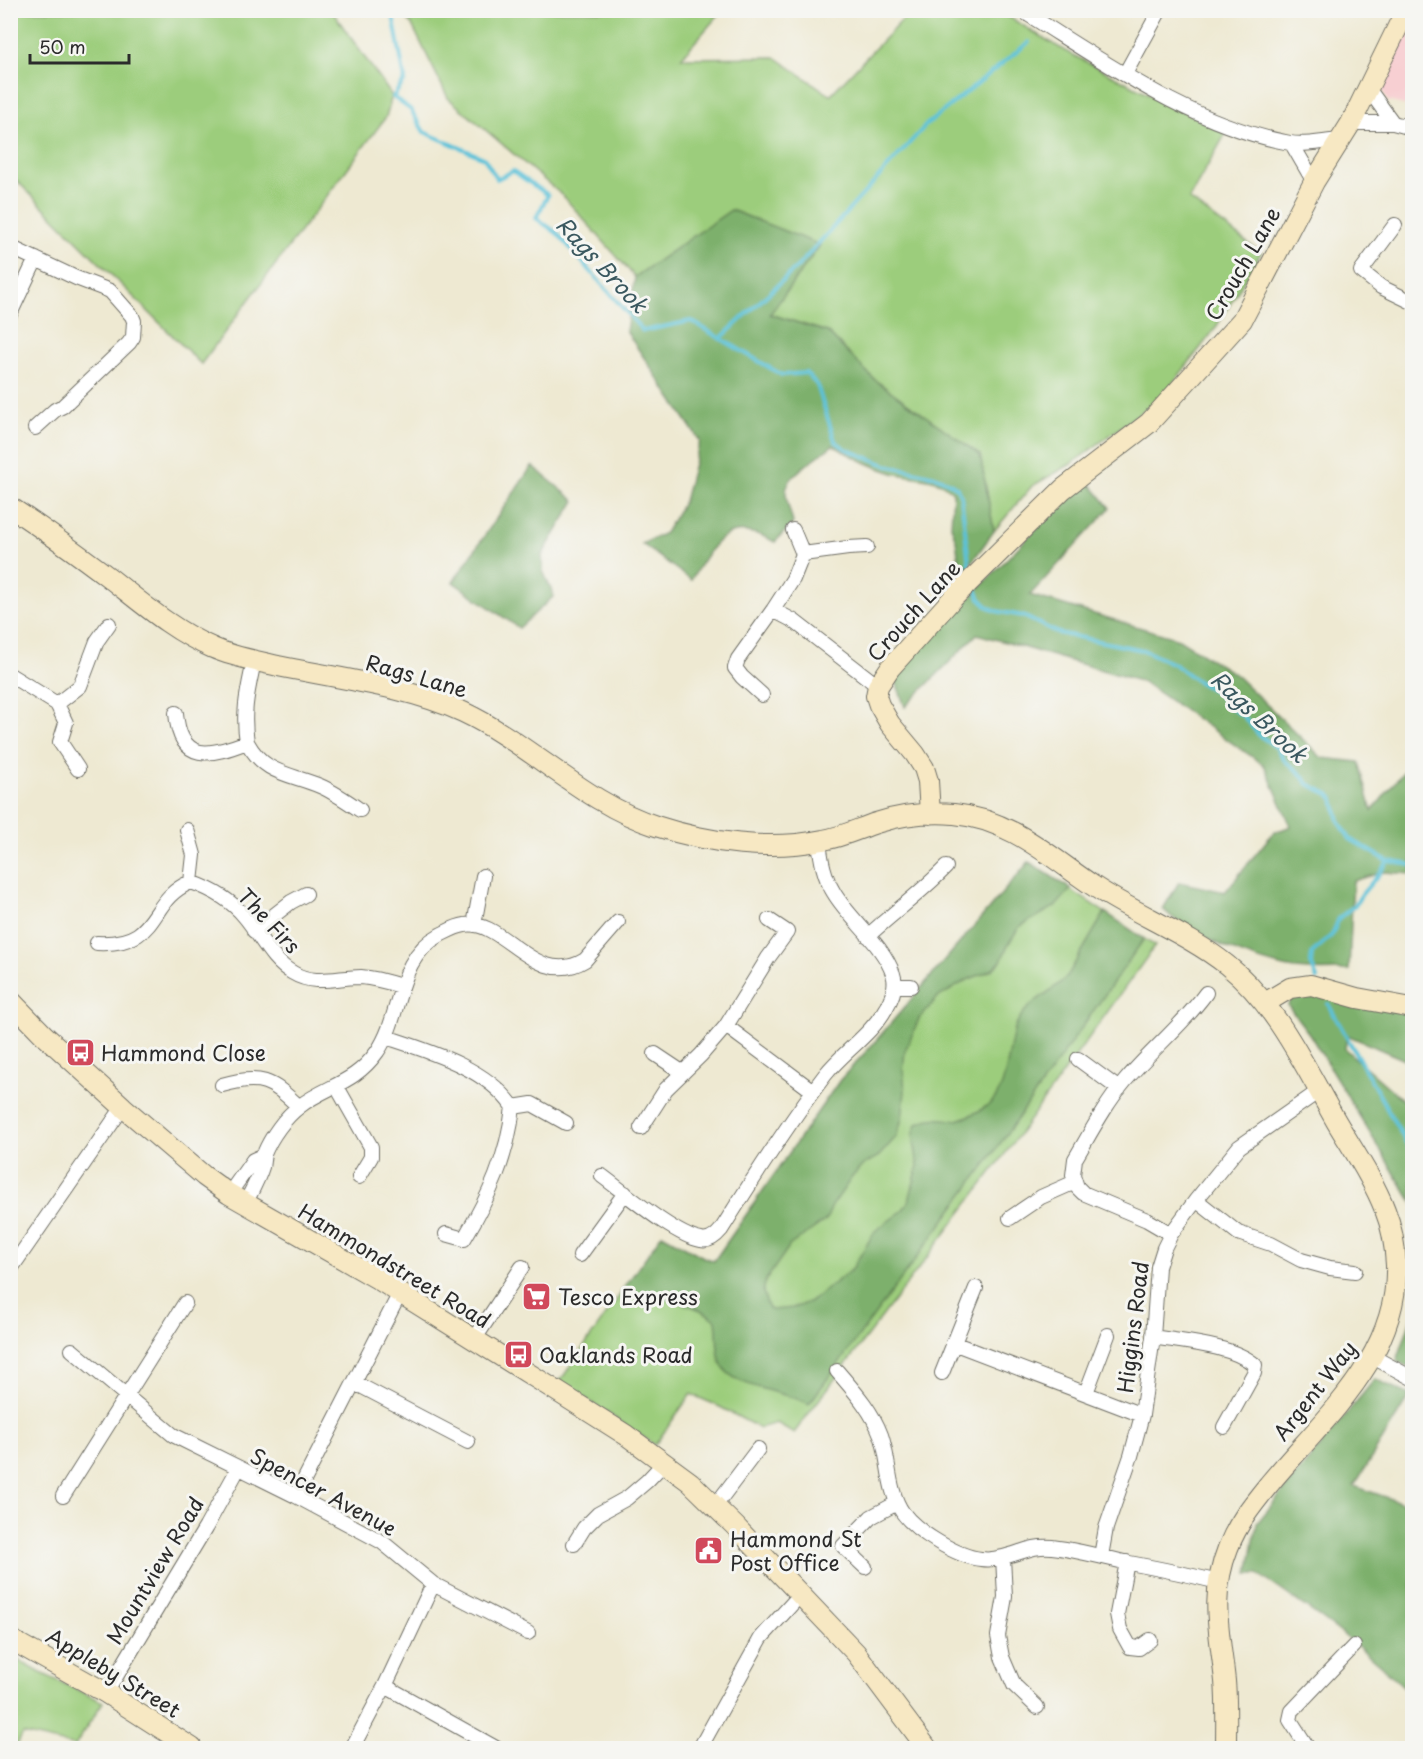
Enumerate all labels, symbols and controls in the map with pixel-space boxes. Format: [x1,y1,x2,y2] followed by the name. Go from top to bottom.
[30,27,129,65] scale bar
[39,33,86,60] text: 50 m
[1196,200,1288,326] street label: Crouch Lane
[550,208,657,321] water label: Rags Brook
[859,552,967,668] street label: Crouch Lane
[362,645,472,705] street label: Rags Lane
[1204,663,1317,770] water label: Rags Brook
[231,880,309,960] street label: The Firs
[64,1036,96,1068] bus stop icon: Hammond Close
[101,1036,266,1068] place label: Hammond Close
[293,1195,497,1335] street label: Hammondstreet Road
[1108,1259,1156,1395] street label: Higgins Road
[521,1280,553,1312] supermarket icon: Tesco Express
[558,1280,698,1312] place label: Tesco Express
[1265,1333,1363,1447] street label: Argent Way
[502,1338,534,1370] bus stop icon: Oaklands Road
[539,1338,693,1370] place label: Oaklands Road
[245,1439,403,1543] street label: Spencer Avenue
[97,1490,211,1650] street label: Mountview Road
[730,1522,862,1578] place label: Hammond St Post Office
[693,1534,725,1566] public building icon: Hammond St Post Office
[41,1619,187,1725] street label: Appleby Street

